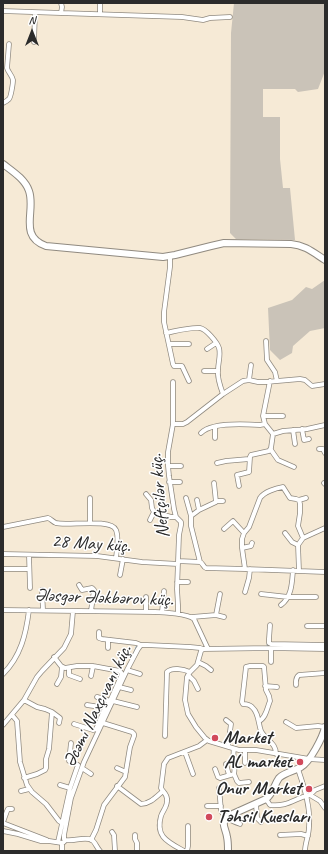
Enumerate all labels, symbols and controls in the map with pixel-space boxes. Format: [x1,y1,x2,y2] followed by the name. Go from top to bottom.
[12,12,52,52] north arrow
[29,13,35,27] text: N
[145,453,175,539] street label: Neftçilər küç.
[51,530,131,558] street label: 28 May küç.
[34,584,174,612] street label: Ələsgər Ələkbərov küç.
[59,641,137,771] street label: Əcəmi Naxçıvani küç.
[223,727,272,749] place label: Market
[210,733,220,743] marker: Market
[224,751,292,773] place label: AL market
[295,757,305,767] marker: AL market
[216,778,301,800] place label: Onur Market
[304,784,314,794] marker: Onur Market
[217,806,309,828] place label: Təhsil Kuesları
[204,812,214,822] marker: Təhsil Kuesları

